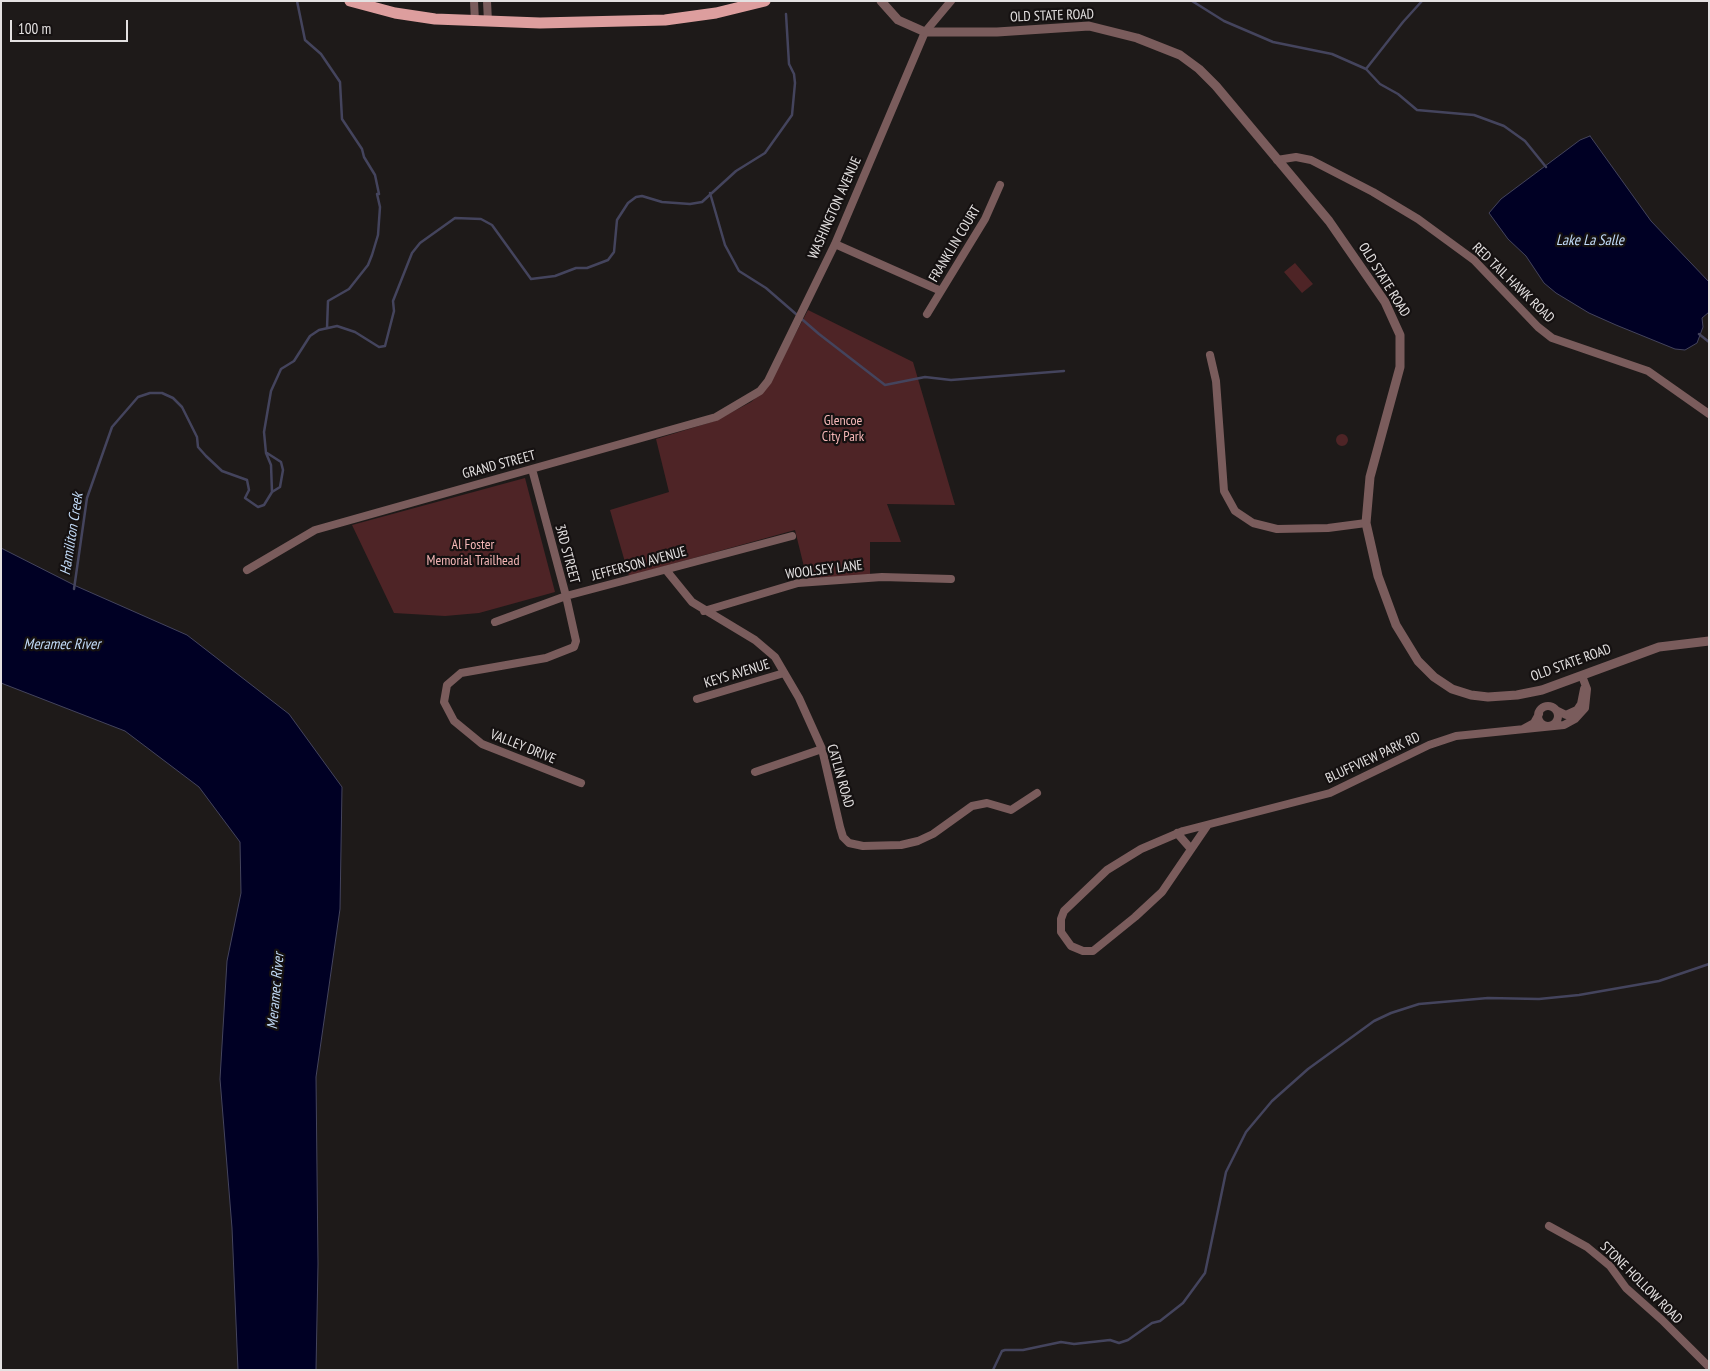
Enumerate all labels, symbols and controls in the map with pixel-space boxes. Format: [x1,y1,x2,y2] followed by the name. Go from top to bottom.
[1010,6,1094,26] street label: OLD STATE ROAD
[12,10,130,42] scale bar
[18,19,51,38] text: 100 m
[805,154,865,262] street label: WASHINGTON AVENUE
[926,203,984,285] street label: FRANKLIN COURT
[1556,232,1624,250] water label: Lake La Salle
[1468,239,1558,327] street label: RED TAIL HAWK ROAD
[1355,240,1413,320] street label: OLD STATE ROAD
[822,413,864,446] park label: Glencoe City Park
[461,447,537,483] street label: GRAND STREET
[57,492,87,576] water label: Hamiliton Creek
[551,523,583,585] street label: 3RD STREET
[427,537,519,570] park label: Al Foster Memorial Trailhead
[590,543,688,585] street label: JEFFERSON AVENUE
[784,557,864,583] street label: WOOLSEY LANE
[24,636,100,654] water label: Meramec River
[1529,641,1613,685] street label: OLD STATE ROAD
[702,656,772,692] street label: KEYS AVENUE
[488,726,558,768] street label: VALLEY DRIVE
[1323,729,1423,787] street label: BLUFFVIEW PARK RD
[823,742,857,810] street label: CATLIN ROAD
[264,952,288,1030] water label: Meramec River
[1596,1238,1686,1328] street label: STONE HOLLOW ROAD

